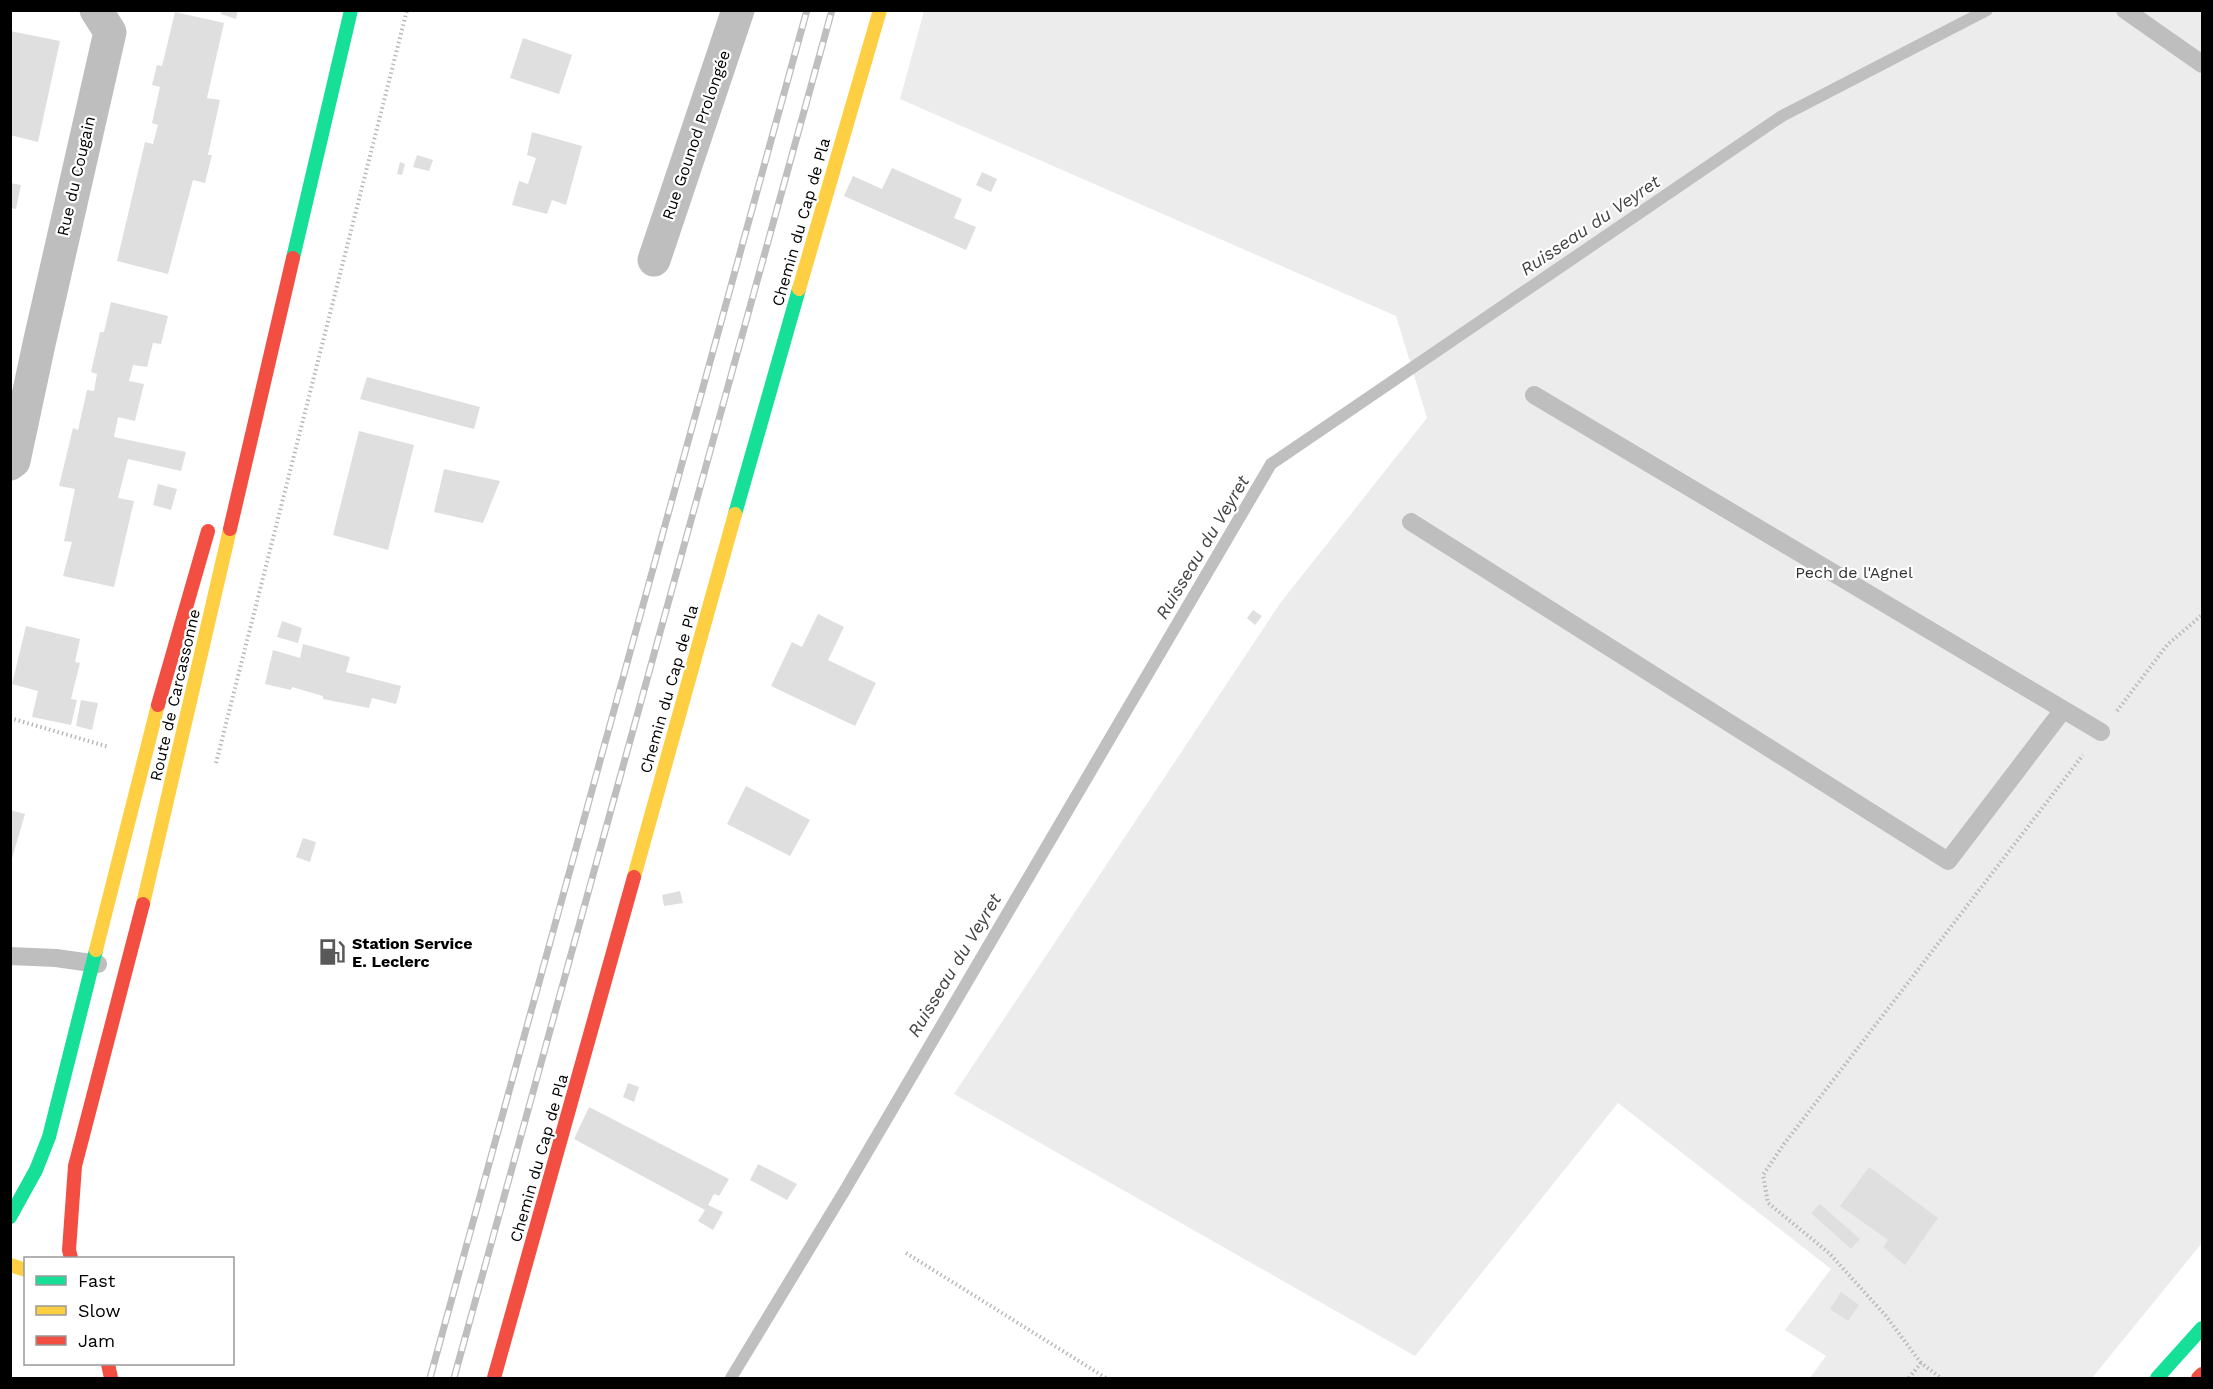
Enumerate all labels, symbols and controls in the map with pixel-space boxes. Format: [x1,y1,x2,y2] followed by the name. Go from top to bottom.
[658,48,734,222] street label: Rue Gounod Prolongée
[53,114,99,238] street label: Rue du Cougain
[768,136,834,308] street label: Chemin du Cap de Pla
[1516,170,1664,279] water label: Ruisseau du Veyret
[1151,471,1254,623] water label: Ruisseau du Veyret
[1795,563,1913,582] park label: Pech de l'Agnel
[636,603,702,775] street label: Chemin du Cap de Pla
[146,607,204,783] street label: Route de Carcassonne
[903,889,1006,1041] water label: Ruisseau du Veyret
[352,934,473,971] place label: Station Service E. Leclerc
[317,937,347,967] fuel station icon: Station Service E. Leclerc
[506,1072,572,1244] street label: Chemin du Cap de Pla
[24,1257,234,1365] legend
[78,1270,116,1291] text: Fast
[78,1300,121,1321] text: Slow
[78,1330,115,1351] text: Jam

